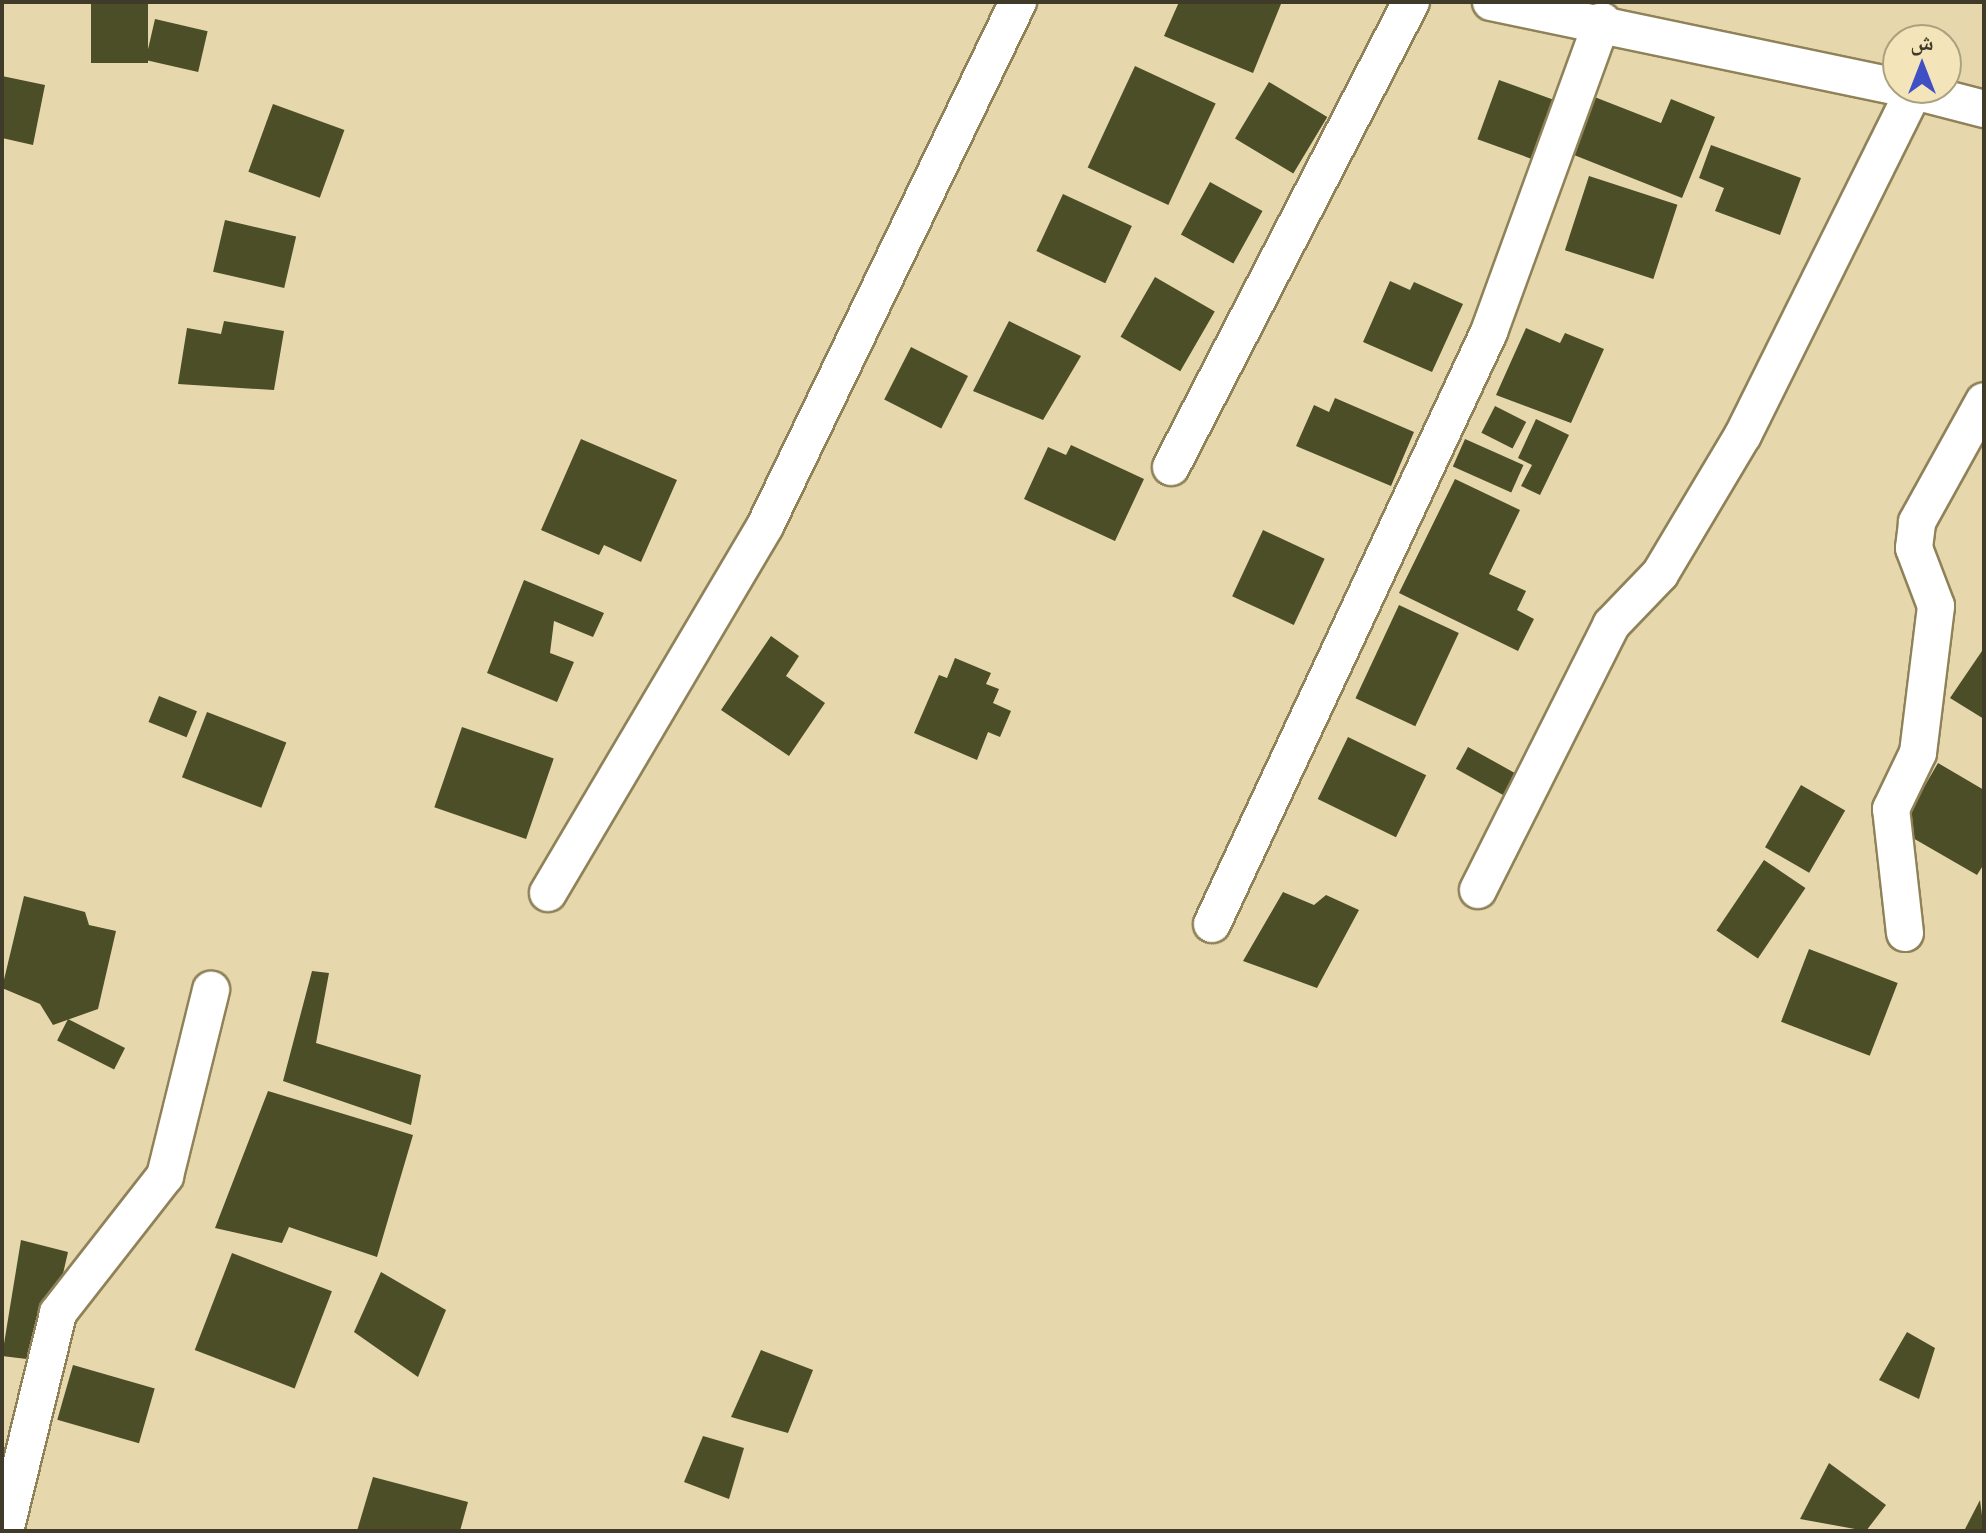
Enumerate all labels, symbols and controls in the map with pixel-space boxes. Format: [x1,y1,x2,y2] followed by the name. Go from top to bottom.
[1882,24,1962,104] north arrow
[1910,28,1934,56] text: ش

